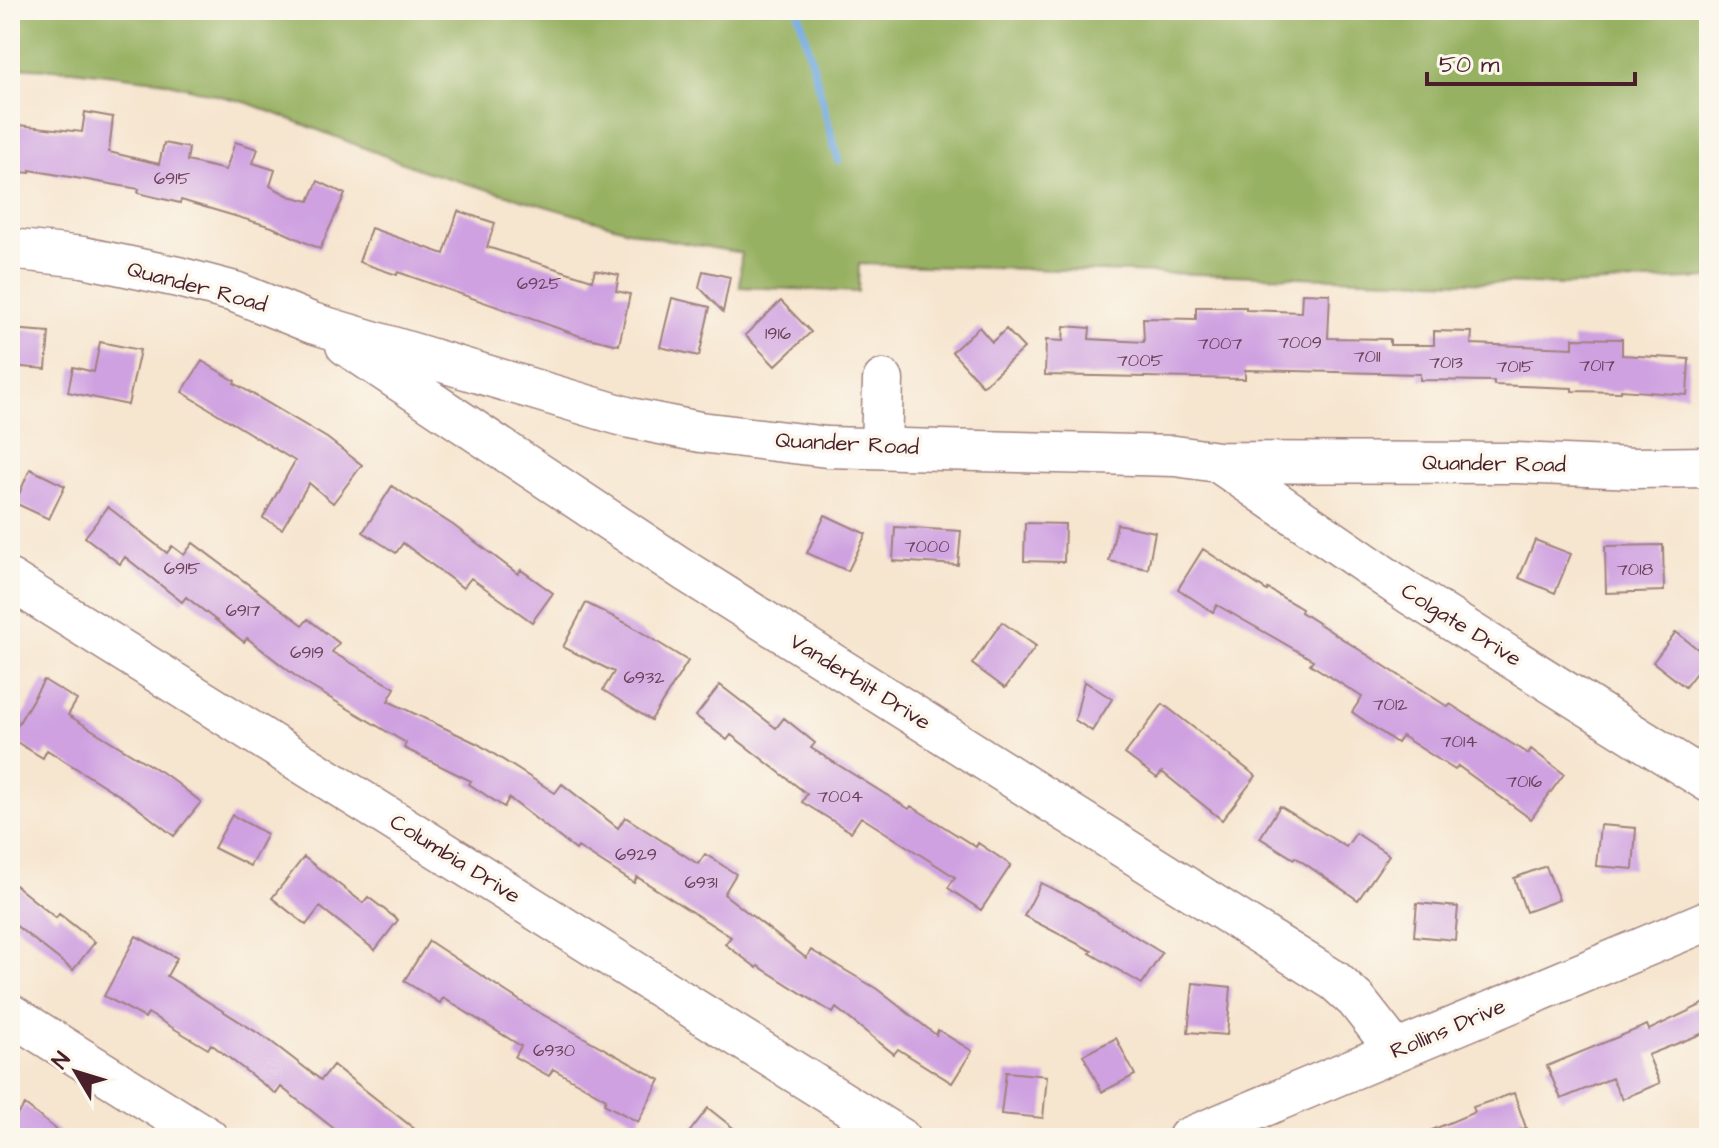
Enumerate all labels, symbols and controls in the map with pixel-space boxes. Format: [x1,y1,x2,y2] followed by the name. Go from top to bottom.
[1427,36,1635,86] scale bar
[1439,48,1500,82] text: 50 m
[154,166,191,191] house number: 6915
[124,253,270,321] street label: Quander Road
[517,271,562,296] house number: 6925
[765,321,791,346] house number: 1916
[1278,330,1322,355] house number: 7009
[1198,331,1242,356] house number: 7007
[1353,344,1381,369] house number: 7011
[1117,348,1164,373] house number: 7005
[1429,350,1463,375] house number: 7013
[1579,353,1615,378] house number: 7017
[1496,354,1534,379] house number: 7015
[774,425,920,463] street label: Quander Road
[1422,447,1566,481] street label: Quander Road
[904,534,950,559] house number: 7000
[164,556,201,581] house number: 6915
[1617,557,1654,582] house number: 7018
[1394,576,1527,675] street label: Colgate Drive
[226,598,260,623] house number: 6917
[783,626,937,738] street label: Vanderbilt Drive
[290,640,324,665] house number: 6919
[624,665,665,690] house number: 6932
[1372,692,1408,717] house number: 7012
[1441,729,1477,754] house number: 7014
[1506,769,1542,794] house number: 7016
[817,784,863,809] house number: 7004
[384,807,526,912] street label: Columbia Drive
[615,842,657,867] house number: 6929
[685,870,718,895] house number: 6931
[1386,991,1510,1067] street label: Rollins Drive
[36,1032,116,1112] north arrow
[533,1038,575,1063] house number: 6930
[45,1045,78,1076] text: N

